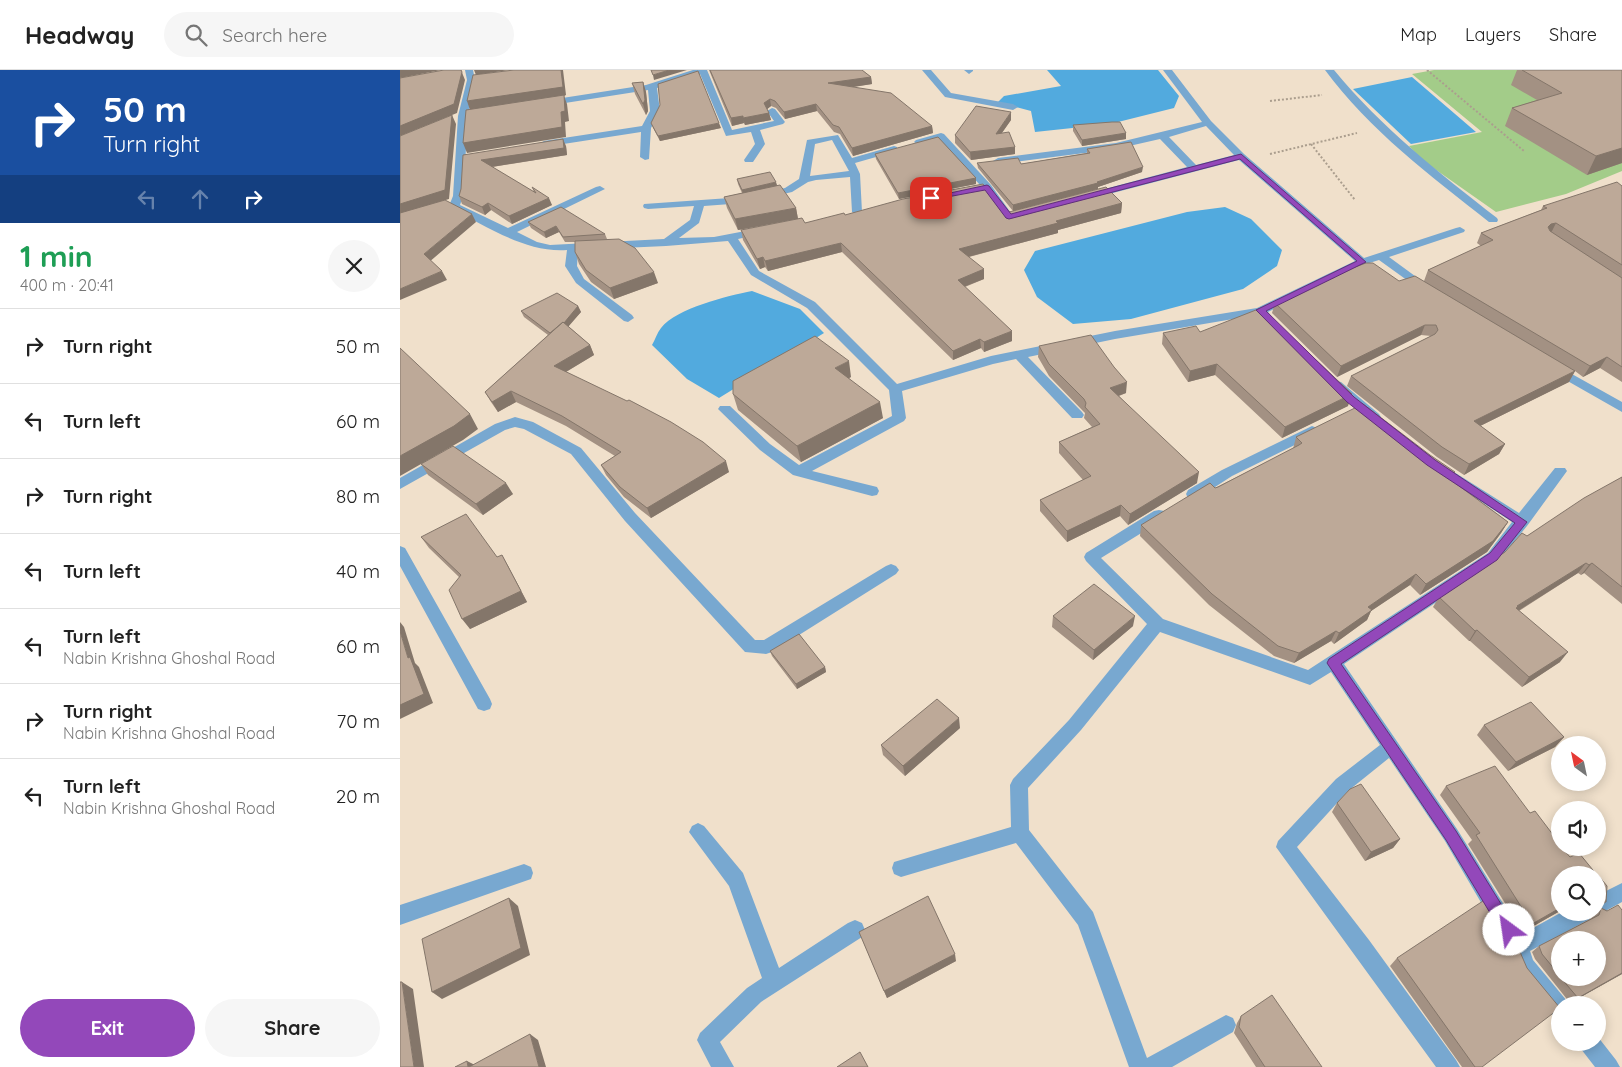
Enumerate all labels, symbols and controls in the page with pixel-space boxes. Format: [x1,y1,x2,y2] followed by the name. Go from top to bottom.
[164,12,514,57] search box
[25,20,134,50] text: Headway
[182,21,210,49] icon: search
[222,23,327,47] text: Search here
[1400,23,1437,46] text: Map
[1465,23,1521,46] text: Layers
[1549,23,1597,46] text: Share
[103,87,187,131] text: 50 m
[20,90,85,155] icon: right
[103,130,200,158] text: Turn right
[910,177,952,219] pin
[917,184,945,212] icon: arrive
[133,185,161,213] icon: left
[186,185,214,213] icon: ahead
[239,185,267,213] icon: right
[20,237,93,275] text: 1 min
[328,240,380,292] button: close
[20,275,114,295] text: 400 m · 20:41
[20,332,48,360] icon: right
[63,334,152,358] text: Turn right
[336,334,380,358] text: 50 m
[20,407,48,435] icon: left
[63,409,141,433] text: Turn left
[336,409,380,433] text: 60 m
[20,482,48,510] icon: right
[63,484,152,508] text: Turn right
[336,484,380,508] text: 80 m
[20,557,48,585] icon: left
[63,559,141,583] text: Turn left
[336,559,380,583] text: 40 m
[63,624,141,648] text: Turn left
[20,632,48,660] icon: left
[336,634,380,658] text: 60 m
[63,648,275,668] text: Nabin Krishna Ghoshal Road
[63,699,152,723] text: Turn right
[20,707,48,735] icon: right
[336,709,380,733] text: 70 m
[63,723,275,743] text: Nabin Krishna Ghoshal Road
[1551,736,1606,791] north arrow
[1551,736,1606,1051] map controls
[63,774,141,798] text: Turn left
[20,782,48,810] icon: left
[336,784,380,808] text: 20 m
[63,798,275,818] text: Nabin Krishna Ghoshal Road
[1551,801,1606,856] button: sound
[1551,866,1606,921] button: search
[1482,903,1534,955] position arrow
[1551,931,1606,986] button: +
[1551,996,1606,1051] button: −
[20,999,195,1057] button: Exit
[205,999,380,1057] button: Share

